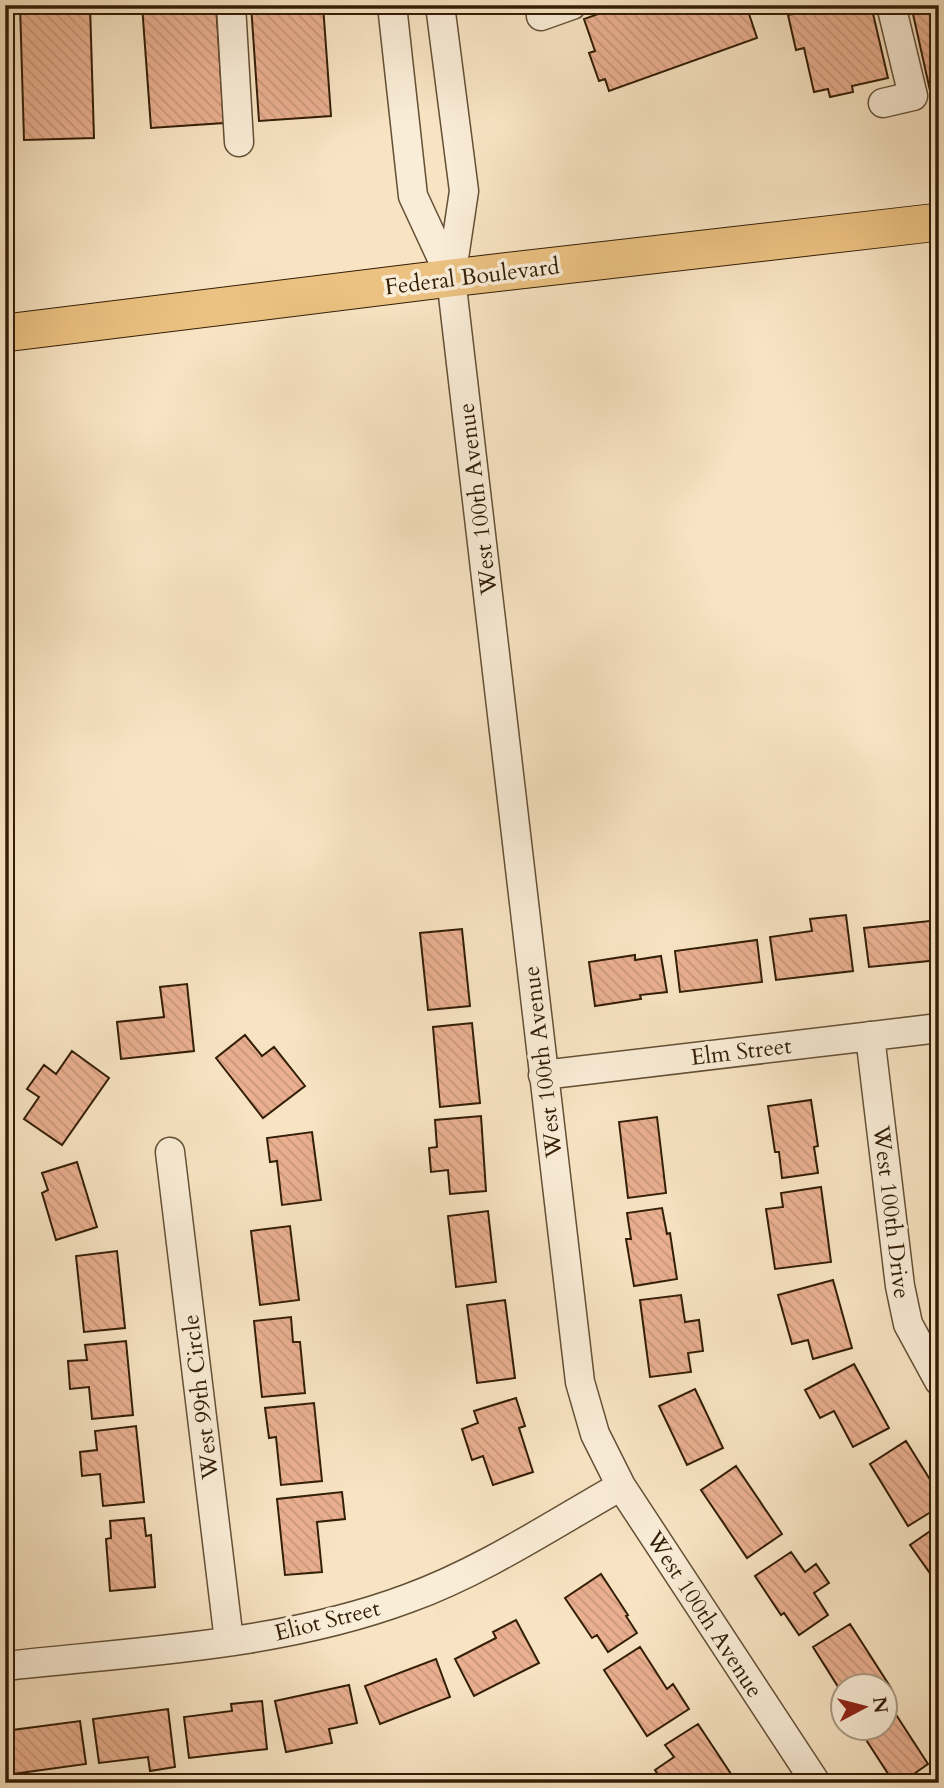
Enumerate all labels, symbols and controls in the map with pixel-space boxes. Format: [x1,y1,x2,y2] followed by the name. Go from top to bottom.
[383,250,562,303] street label: Federal Boulevard
[450,401,505,598] street label: West 100th Avenue
[515,964,570,1161] street label: West 100th Avenue
[689,1030,793,1073] street label: Elm Street
[865,1123,917,1300] street label: West 100th Drive
[175,1313,226,1482] street label: West 99th Circle
[638,1524,770,1704] street label: West 100th Avenue
[271,1592,383,1649] street label: Eliot Street
[828,1672,898,1742] north arrow
[866,1695,894,1715] text: N

